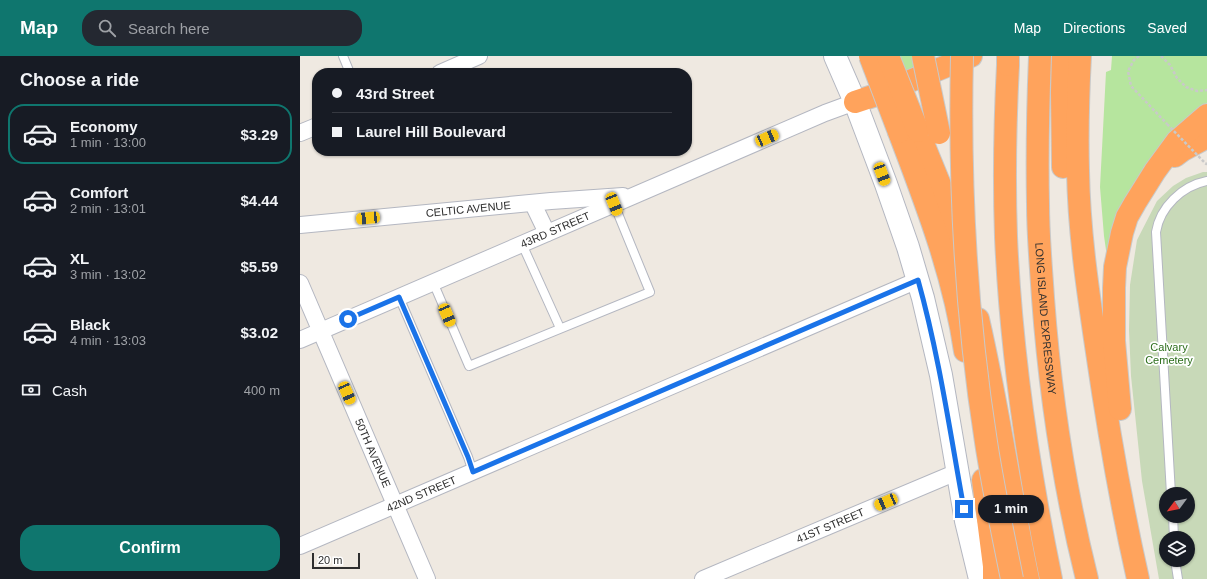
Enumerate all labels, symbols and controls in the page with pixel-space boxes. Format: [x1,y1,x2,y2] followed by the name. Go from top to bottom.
[82,10,362,46] search box
[20,17,58,38] text: Map
[96,17,118,39] icon: search
[128,20,210,37] text: Search here
[1014,20,1041,36] text: Map
[1063,20,1125,36] text: Directions
[1147,20,1187,36] text: Saved
[20,70,139,90] text: Choose a ride
[356,85,434,102] text: 43rd Street
[22,116,58,152] icon: car
[70,118,138,135] text: Economy
[356,123,506,140] text: Laurel Hill Boulevard
[240,126,278,143] text: $3.29
[754,128,780,148] car
[70,135,146,150] text: 1 min · 13:00
[872,161,892,187] car
[22,182,58,218] icon: car
[70,184,128,201] text: Comfort
[604,191,624,217] car
[240,192,278,209] text: $4.44
[425,199,511,219] street label: CELTIC AVENUE
[70,201,146,216] text: 2 min · 13:01
[519,209,592,250] street label: 43RD STREET
[356,211,380,225] car
[1033,242,1059,396] street label: LONG ISLAND EXPRESSWAY
[22,248,58,284] icon: car
[70,250,89,267] text: XL
[240,258,278,275] text: $5.59
[70,267,146,282] text: 3 min · 13:02
[437,302,457,328] car
[339,310,357,328] route start
[22,314,58,350] icon: car
[70,316,110,333] text: Black
[240,324,278,341] text: $3.02
[70,333,146,348] text: 4 min · 13:03
[1145,341,1193,366] park label: Calvary Cemetery
[20,379,42,401] icon: cash
[337,380,357,406] car
[52,382,87,399] text: Cash
[244,383,280,398] text: 400 m
[353,417,393,489] street label: 50TH AVENUE
[385,473,458,514] street label: 42ND STREET
[1159,487,1195,523] north arrow
[1159,487,1195,567] map controls
[873,492,899,512] car
[978,495,1044,523] callout: 1 min
[955,500,973,518] route end
[994,501,1028,516] text: 1 min
[794,506,866,545] street label: 41ST STREET
[20,525,280,571] button: Confirm
[1159,531,1195,567] button: layers
[312,551,360,570] scale bar
[318,554,342,566] text: 20 m

